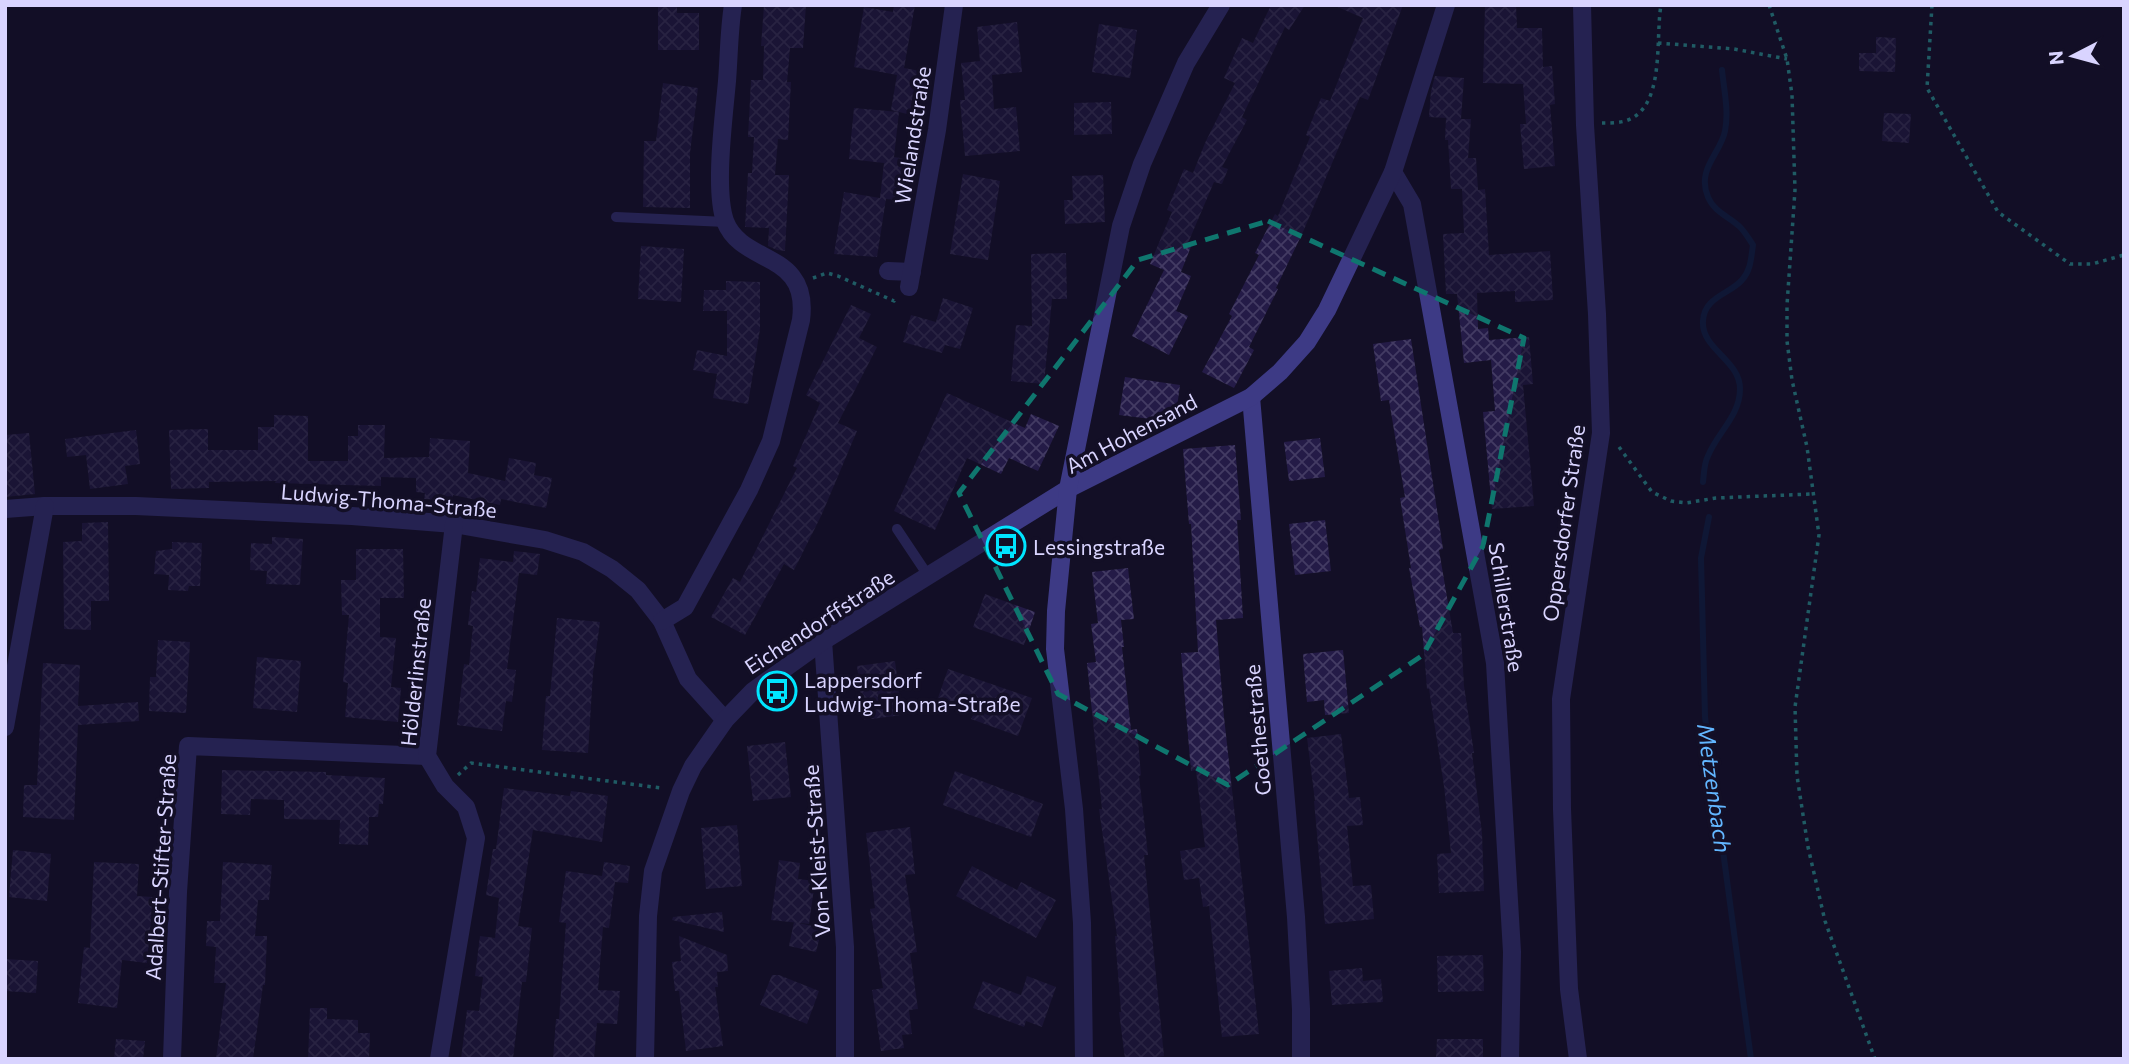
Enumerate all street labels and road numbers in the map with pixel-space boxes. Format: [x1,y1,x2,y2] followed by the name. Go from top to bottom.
[889,64,935,206] street label: Wielandstraße
[1061,388,1201,478] street label: Am Hohensand
[1537,423,1589,623] street label: Oppersdorfer Straße
[280,478,498,522] street label: Ludwig-Thoma-Straße
[1484,540,1530,674] street label: Schillerstraße
[740,563,898,679] street label: Eichendorffstraße
[395,597,435,747] street label: Hölderlinstraße
[1239,663,1275,797] street label: Goethestraße
[140,753,180,981] street label: Adalbert-Stifter-Straße
[797,764,835,938] street label: Von-Kleist-Straße

